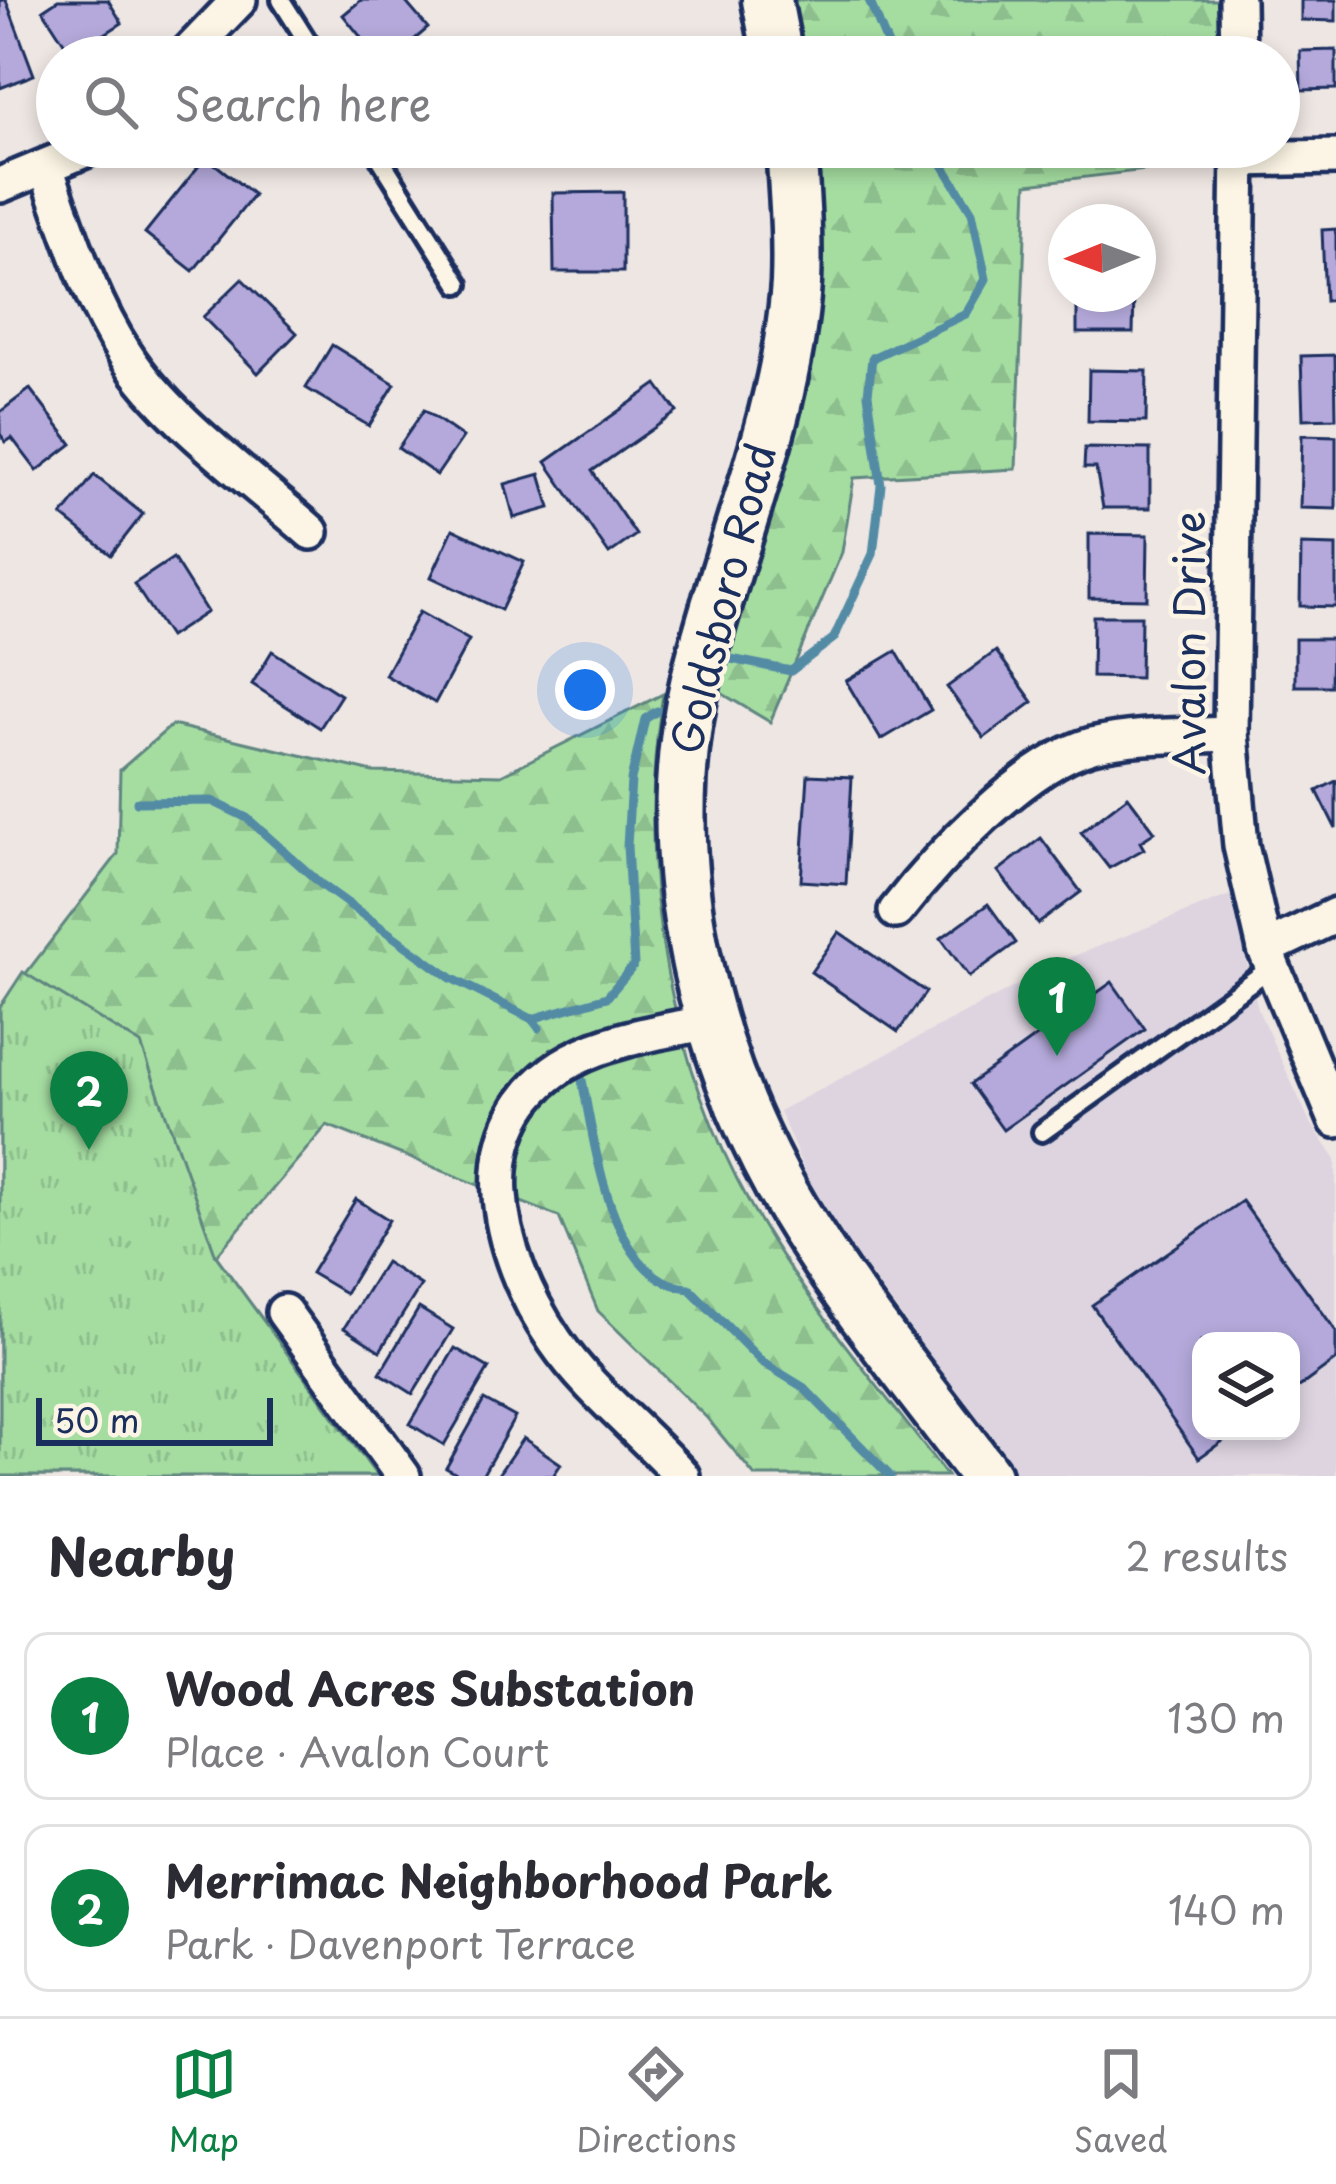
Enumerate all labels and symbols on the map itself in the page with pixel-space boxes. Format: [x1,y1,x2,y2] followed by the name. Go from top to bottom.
[1048,204,1156,312] north arrow
[653,436,791,760] street label: Goldsboro Road
[1156,511,1219,775] street label: Avalon Drive
[555,660,615,720] your location
[1018,957,1096,1056] pin: 1
[50,1051,128,1150] pin: 2
[36,1392,273,1445] scale bar

